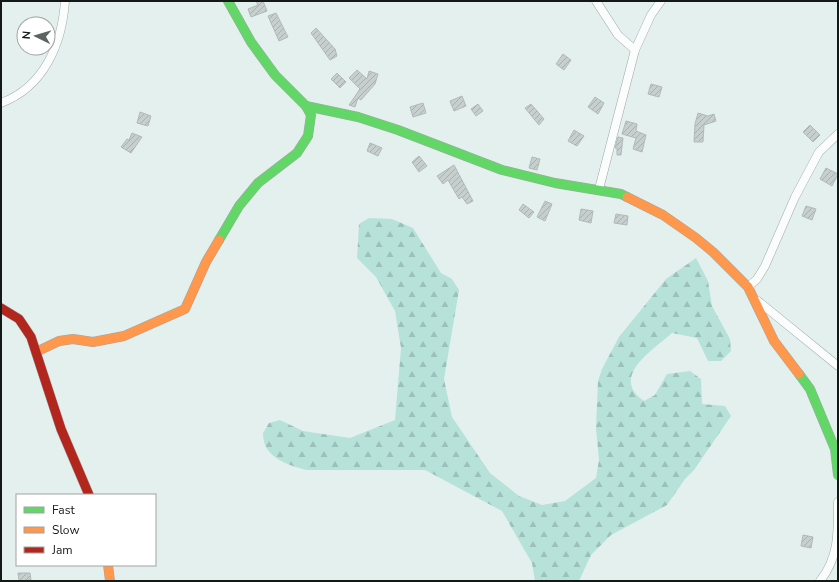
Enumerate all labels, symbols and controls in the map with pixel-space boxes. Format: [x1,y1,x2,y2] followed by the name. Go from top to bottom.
[16,16,56,56] north arrow
[19,30,34,40] text: N
[16,494,156,566] legend
[52,502,75,518] text: Fast
[52,522,80,538] text: Slow
[51,542,73,558] text: Jam

